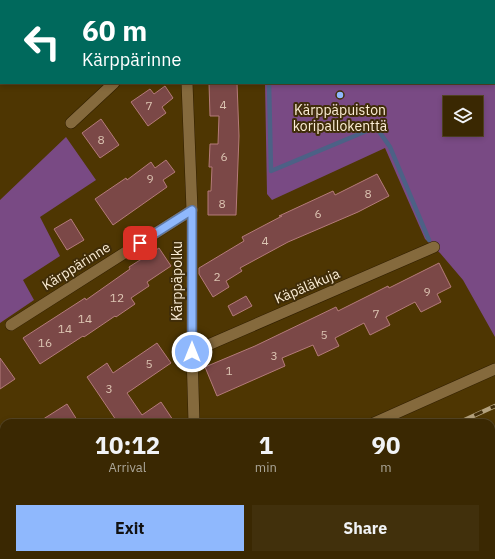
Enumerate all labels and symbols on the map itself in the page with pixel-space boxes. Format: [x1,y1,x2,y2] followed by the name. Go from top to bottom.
[335,90,345,100] marker: Kärppäpuiston koripallokenttä
[219,97,227,112] house number: 4
[145,98,153,113] house number: 7
[293,101,388,135] place label: Kärppäpuiston koripallokenttä
[97,132,105,147] house number: 8
[220,149,228,164] house number: 6
[146,171,154,186] house number: 9
[364,186,372,201] house number: 8
[218,196,226,211] house number: 8
[314,206,322,221] house number: 6
[123,226,157,260] pin
[261,233,269,248] house number: 4
[38,238,114,294] street label: Kärppärinne
[168,241,186,321] street label: Kärppäpolku
[272,264,343,308] street label: Käpäläkuja
[213,269,221,284] house number: 2
[423,284,431,299] house number: 9
[110,290,124,305] house number: 12
[372,306,380,321] house number: 7
[78,311,92,326] house number: 14
[58,321,72,336] house number: 14
[320,327,328,342] house number: 5
[171,331,213,373] position arrow
[38,335,52,350] house number: 16
[270,348,278,363] house number: 3
[145,356,153,371] house number: 5
[225,363,233,378] house number: 1
[105,381,113,396] house number: 3

